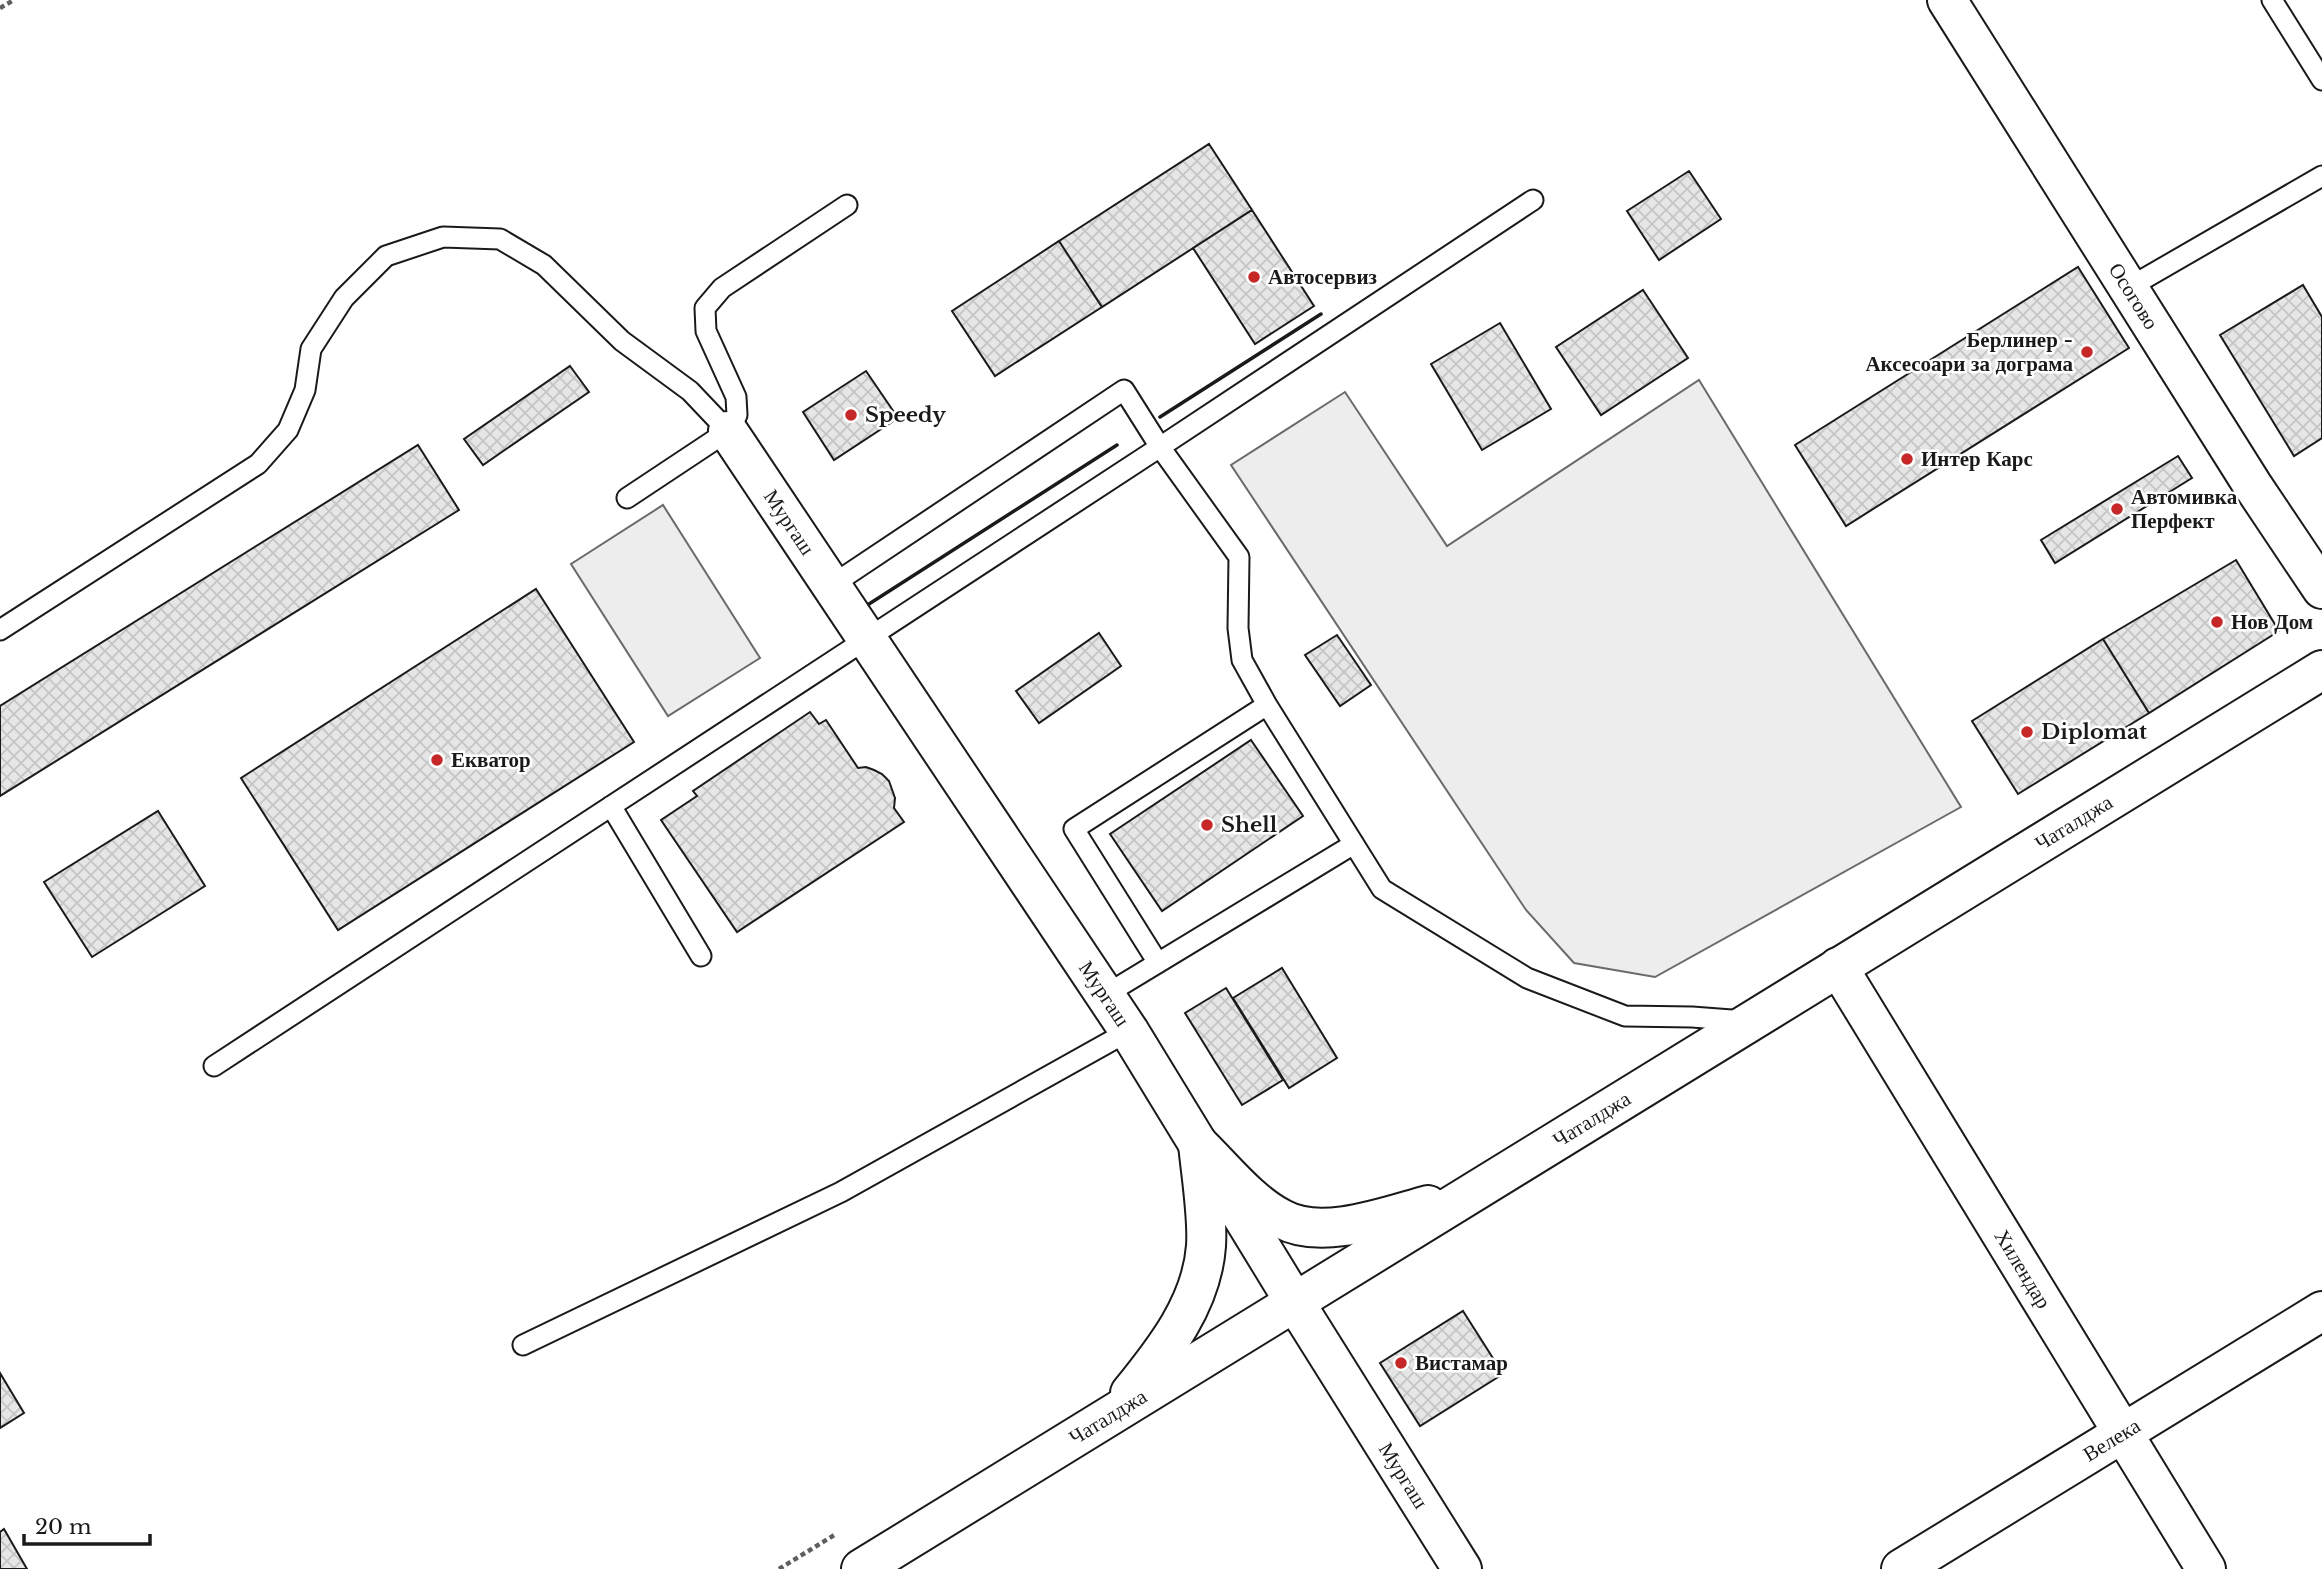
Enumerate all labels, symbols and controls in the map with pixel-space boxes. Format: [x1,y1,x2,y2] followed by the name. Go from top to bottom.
[2103,258,2164,334] street label: Осогово
[1268,264,1377,290] place label: Автосервиз
[1246,269,1262,285] marker: Автосервиз
[1865,327,2073,377] place label: Берлинер - Аксесоари за дограма
[2079,344,2095,360] marker: Берлинер - Аксесоари за дограма
[865,402,946,428] place label: Speedy
[843,407,859,423] marker: Speedy
[1921,446,2033,472] place label: Интер Карс
[1899,451,1915,467] marker: Интер Карс
[2131,484,2238,534] place label: Автомивка Перфект
[758,485,820,560] street label: Мургаш
[2109,501,2125,517] marker: Автомивка Перфект
[2231,609,2313,635] place label: Нов Дом
[2209,614,2225,630] marker: Нов Дом
[2041,719,2147,745] place label: Diplomat
[2019,724,2035,740] marker: Diplomat
[451,747,531,773] place label: Екватор
[429,752,445,768] marker: Екватор
[2030,789,2118,856] street label: Чаталджа
[1221,812,1278,838] place label: Shell
[1199,817,1215,833] marker: Shell
[1073,956,1135,1032] street label: Мургаш
[1548,1085,1636,1153] street label: Чаталджа
[1989,1225,2057,1313] street label: Хилендар
[1415,1350,1508,1376] place label: Вистамар
[1393,1355,1409,1371] marker: Вистамар
[1064,1383,1152,1451] street label: Чаталджа
[2078,1412,2146,1467] street label: Велека
[1373,1438,1434,1513] street label: Мургаш
[24,1502,150,1546] scale bar
[35,1514,92,1540] text: 20 m

